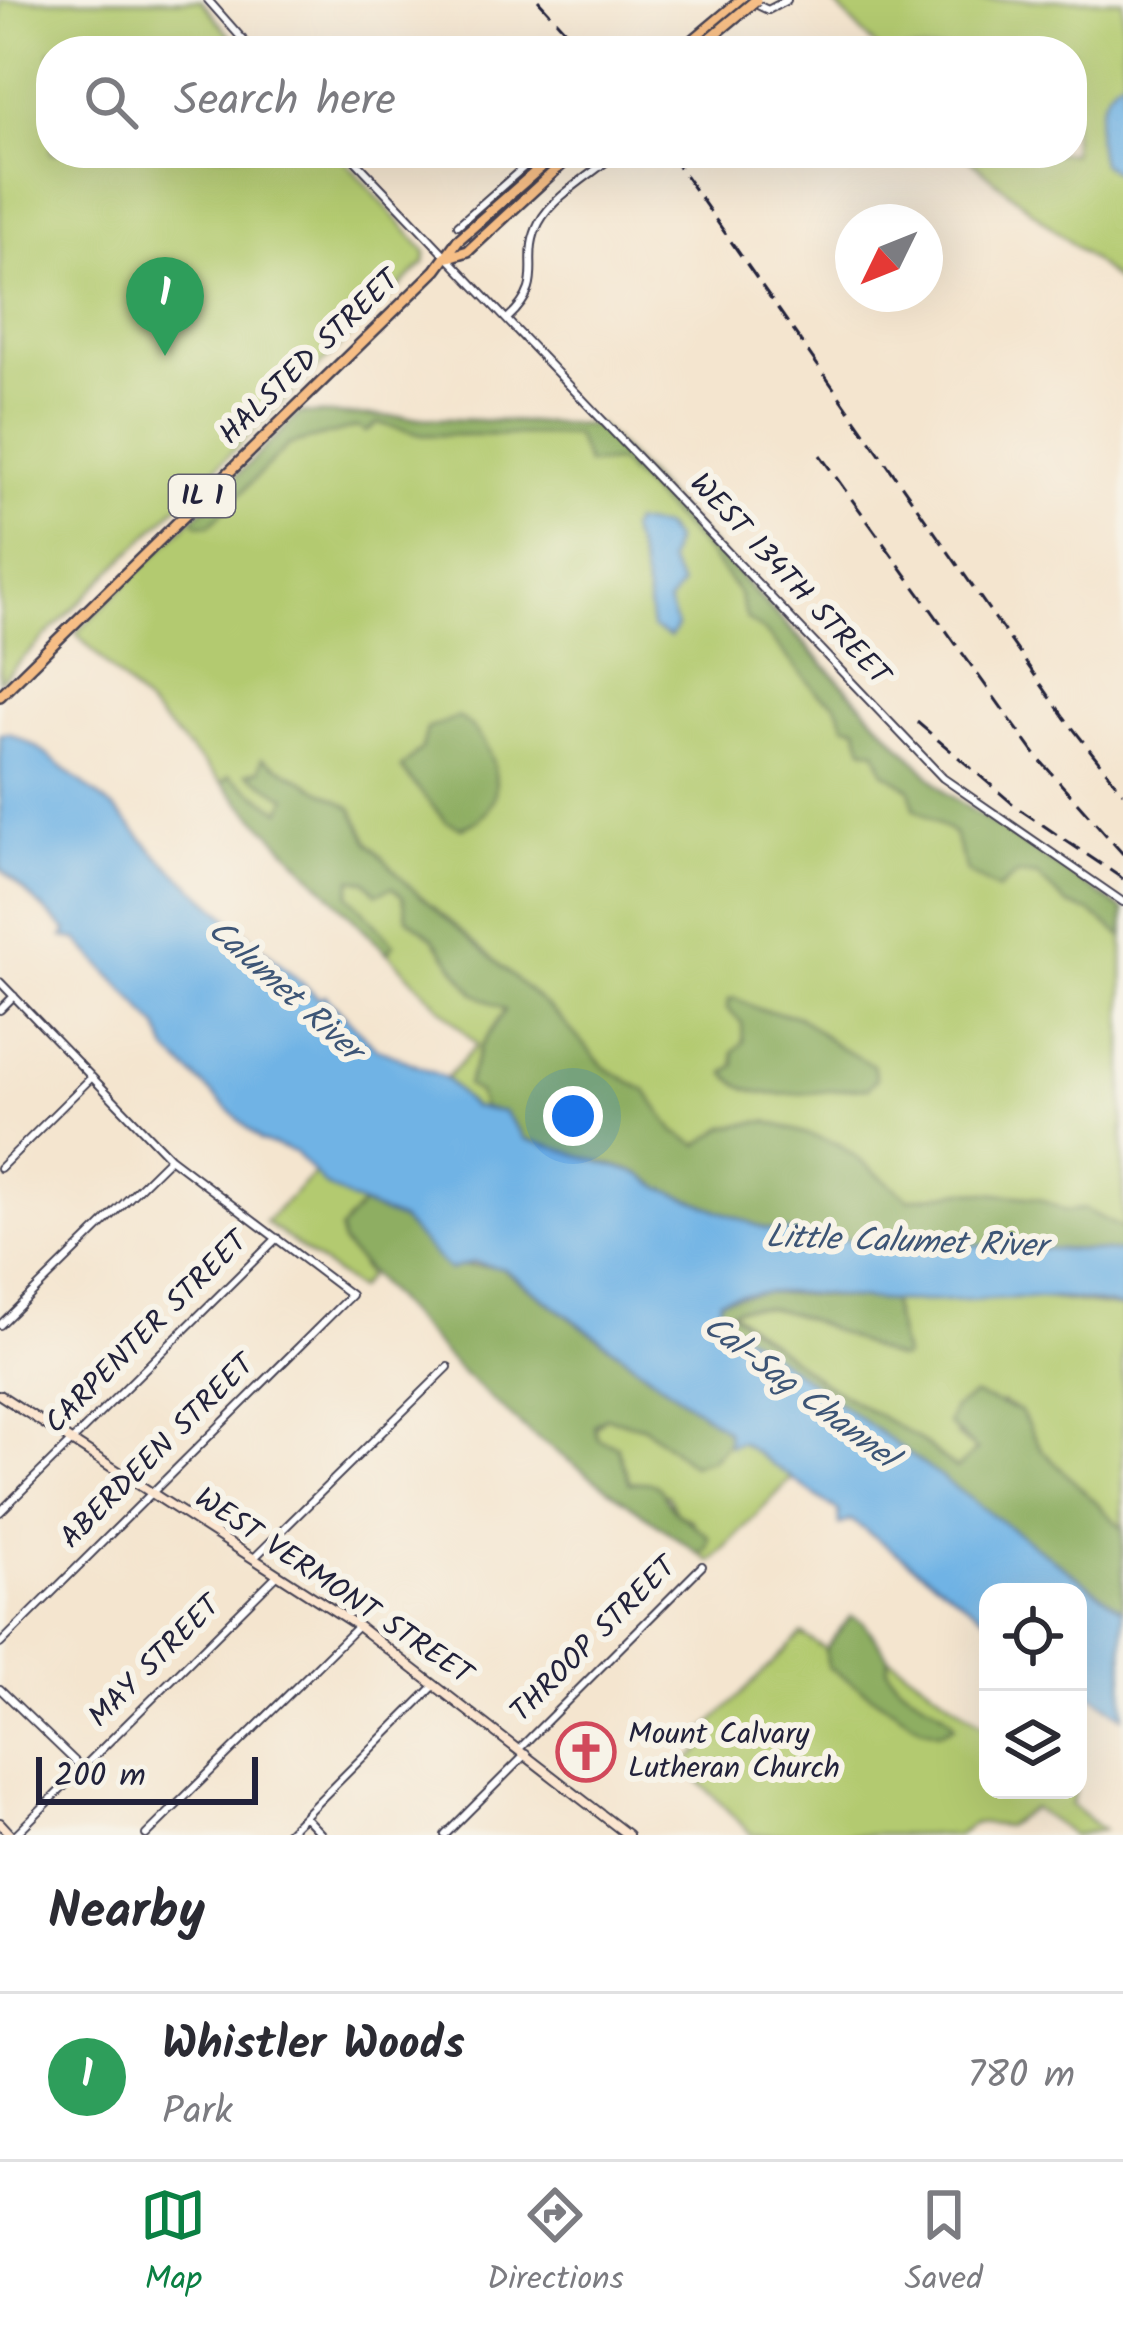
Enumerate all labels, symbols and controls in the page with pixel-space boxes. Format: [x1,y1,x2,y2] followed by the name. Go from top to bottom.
[36,36,1087,168] search box
[174,66,396,138] text: Search here
[78,69,144,135] icon: search
[835,204,943,312] north arrow
[126,257,204,356] pin: 1
[208,257,414,457] street label: HALSTED STREET
[677,462,903,700] street label: WEST 134TH STREET
[169,475,235,517] road number: IL 1
[194,907,378,1079] water label: Calumet River
[543,1086,603,1146] your location
[765,1212,1053,1275] water label: Little Calumet River
[34,1218,262,1446] street label: CARPENTER STREET
[691,1302,912,1487] water label: Cal-Sag Channel
[49,1341,269,1561] street label: ABERDEEN STREET
[184,1476,484,1700] street label: WEST VERMONT STREET
[499,1543,691,1735] street label: THROOP STREET
[77,1582,235,1740] street label: MAY STREET
[979,1583,1087,1799] map controls
[979,1583,1087,1691] button: locate
[979,1691,1087,1799] button: layers
[628,1711,840,1793] place label: Mount Calvary Lutheran Church
[555,1721,617,1783] church icon: Mount Calvary Lutheran Church
[36,1751,258,1804] scale bar
[54,1751,146,1804] text: 200 m
[48,1873,205,1954] text: Nearby
[162,2010,465,2082] text: Whistler Woods
[81,2046,93,2108] text: 1
[967,2046,1075,2108] text: 780 m
[162,2082,233,2144] text: Park
[140,2182,206,2307] tab: Map
[487,2182,624,2307] tab: Directions
[904,2182,983,2307] tab: Saved

